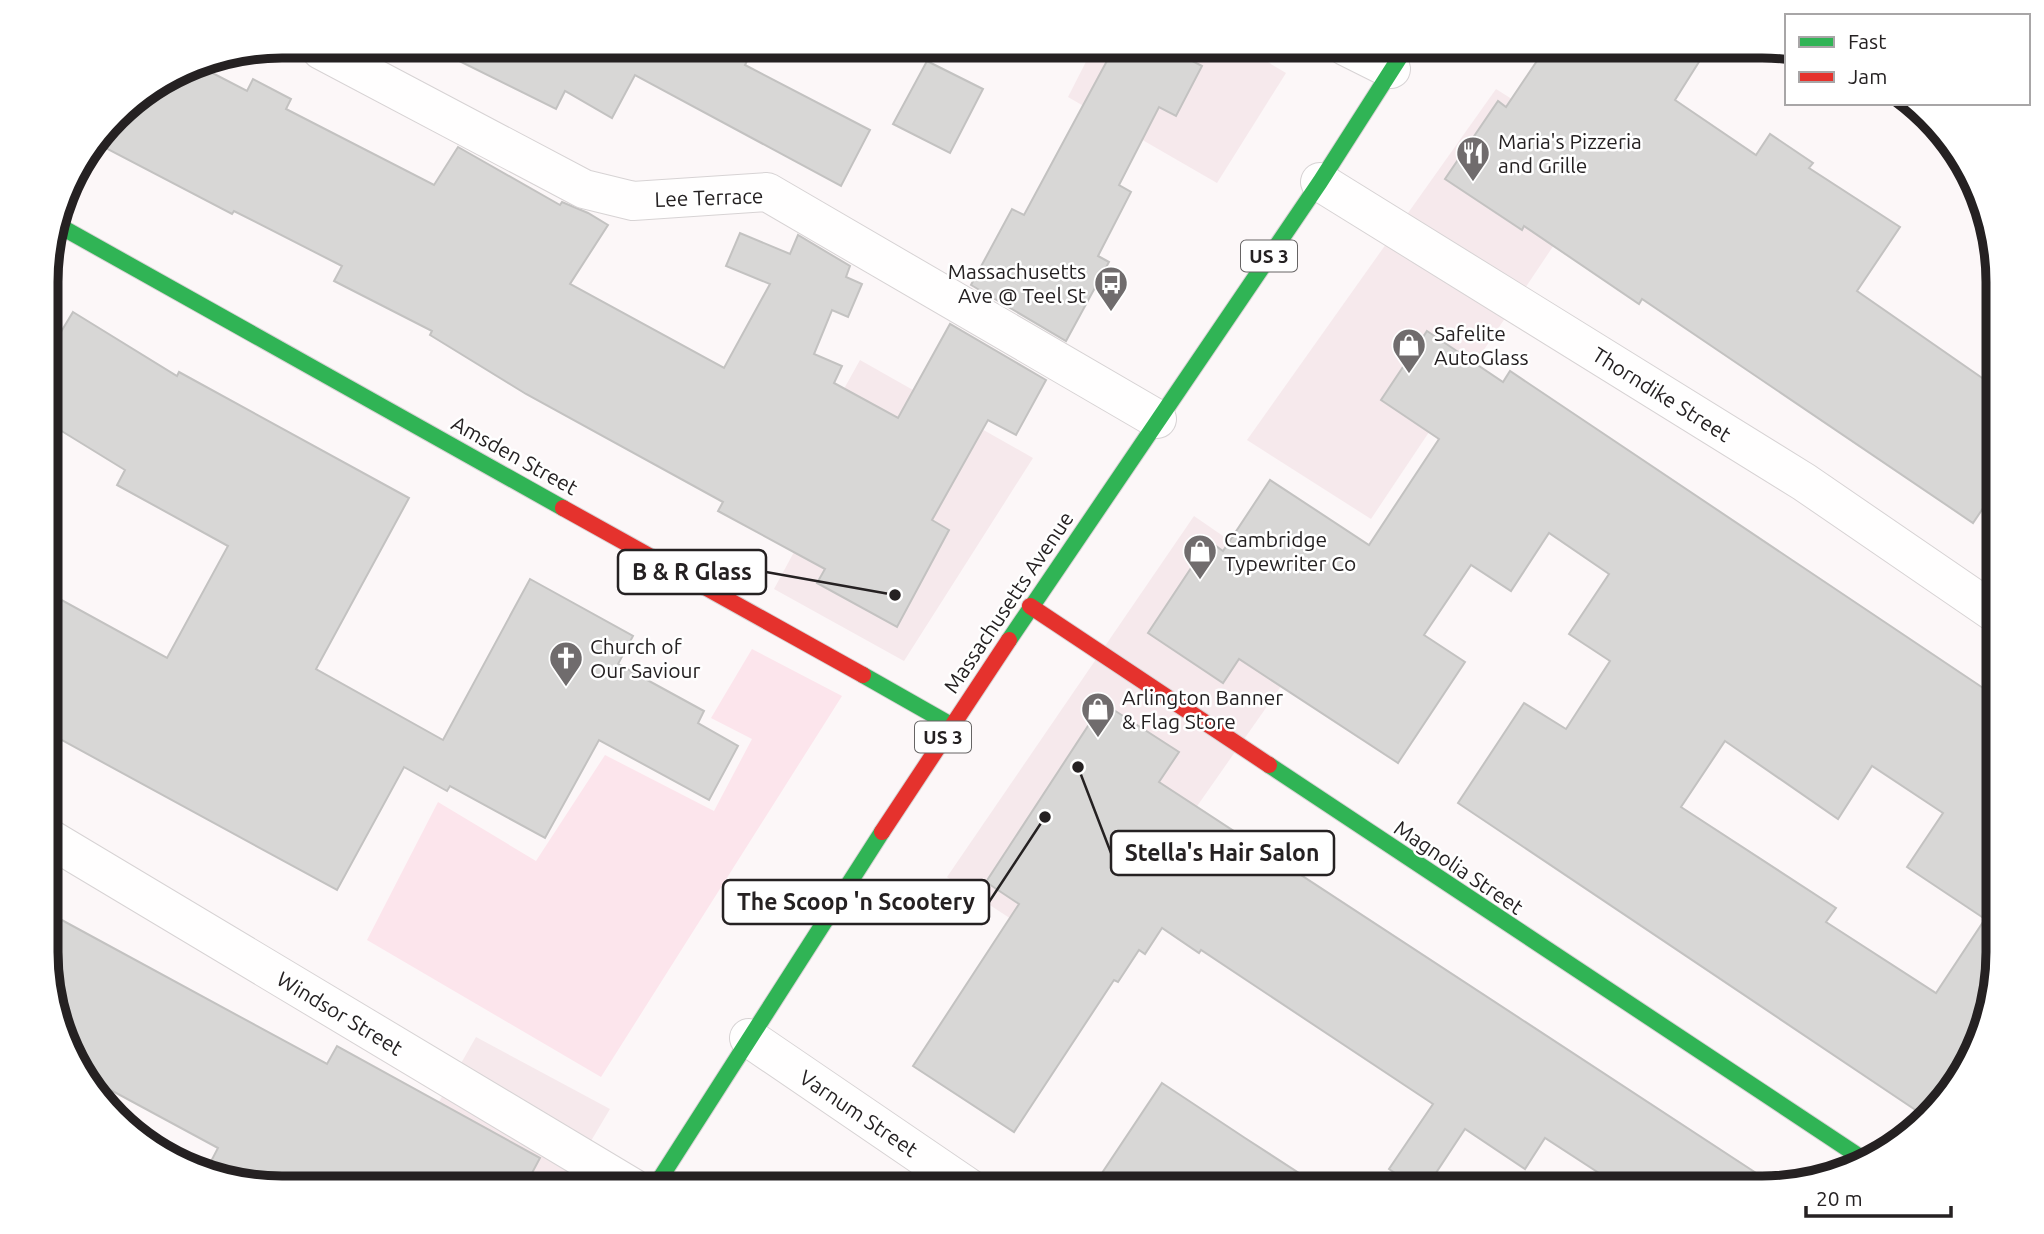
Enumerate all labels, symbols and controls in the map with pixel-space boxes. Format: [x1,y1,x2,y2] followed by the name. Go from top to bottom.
[1785,14,2030,105] legend
[1848,29,1886,53] text: Fast
[1848,64,1887,88] text: Jam
[1498,129,1642,177] place label: Maria's Pizzeria and Grille
[1454,134,1492,183] restaurant icon: Maria's Pizzeria and Grille
[654,183,764,211] street label: Lee Terrace
[1241,240,1297,272] road number: US 3
[948,259,1086,307] place label: Massachusetts Ave @ Teel St
[1092,264,1130,313] bus stop icon: Massachusetts Ave @ Teel St
[1434,321,1529,369] place label: Safelite AutoGlass
[1390,326,1428,375] shop icon: Safelite AutoGlass
[1588,342,1736,446] street label: Thorndike Street
[448,411,582,499] street label: Amsden Street
[938,507,1078,697] street label: Massachusetts Avenue
[1224,527,1356,575] place label: Cambridge Typewriter Co
[1181,532,1219,581] shop icon: Cambridge Typewriter Co
[618,550,766,594] callout: B & R Glass
[632,559,752,584] text: B & R Glass
[590,634,700,682] place label: Church of Our Saviour
[547,639,585,688] church icon: Church of Our Saviour
[1122,685,1283,733] place label: Arlington Banner & Flag Store
[1079,690,1117,739] shop icon: Arlington Banner & Flag Store
[915,722,971,752] road number: US 3
[1390,815,1528,919] street label: Magnolia Street
[1111,831,1334,875] callout: Stella's Hair Salon
[1125,840,1319,865] text: Stella's Hair Salon
[723,880,989,924] callout: The Scoop 'n Scootery
[737,889,975,914] text: The Scoop 'n Scootery
[273,966,407,1060] street label: Windsor Street
[795,1065,923,1161] street label: Varnum Street
[1806,1174,1951,1218] scale bar
[1816,1186,1863,1210] text: 20 m

